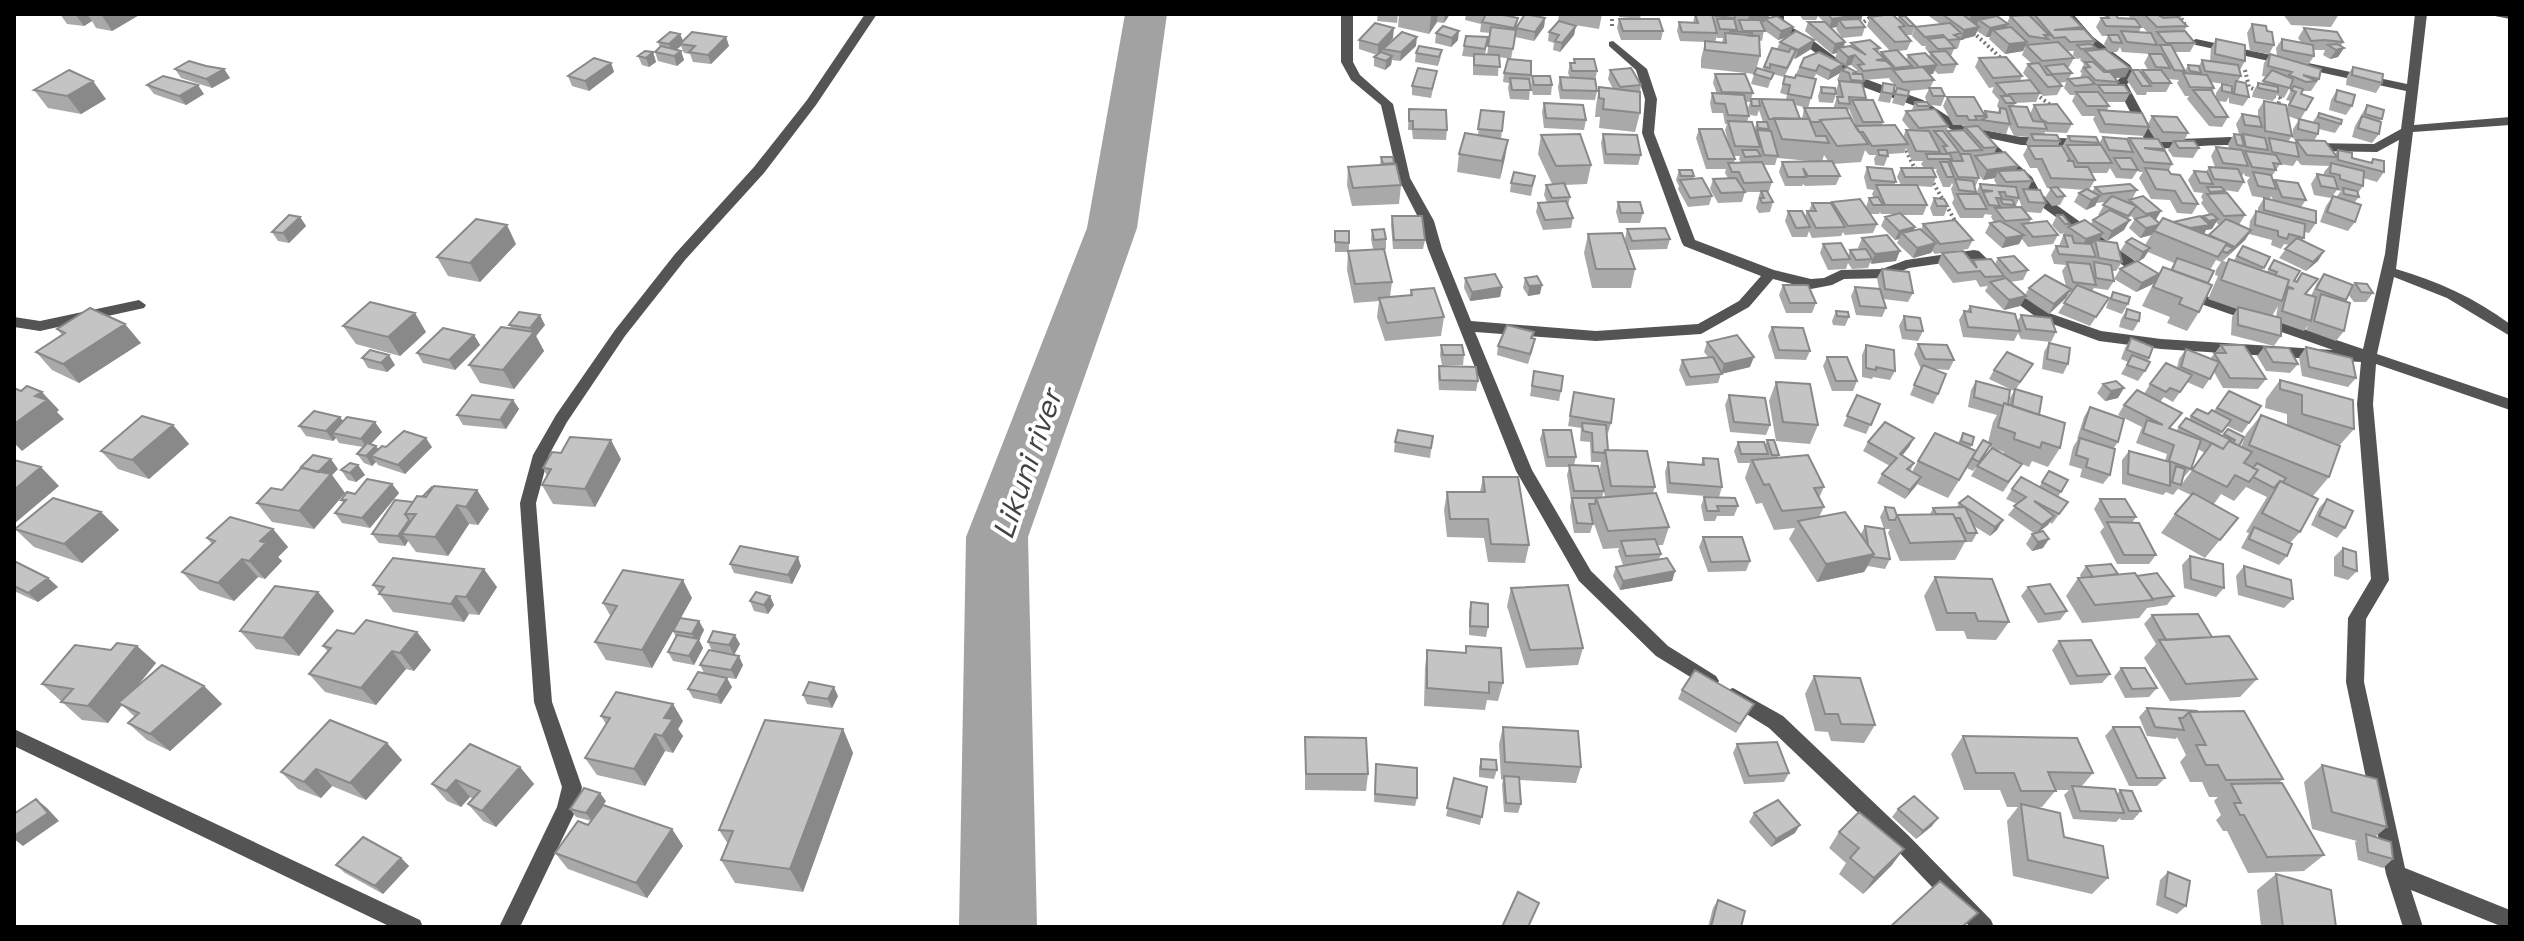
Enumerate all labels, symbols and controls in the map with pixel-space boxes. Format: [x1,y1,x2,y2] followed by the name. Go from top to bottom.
[983,382,1072,544] water label: Likuni river

